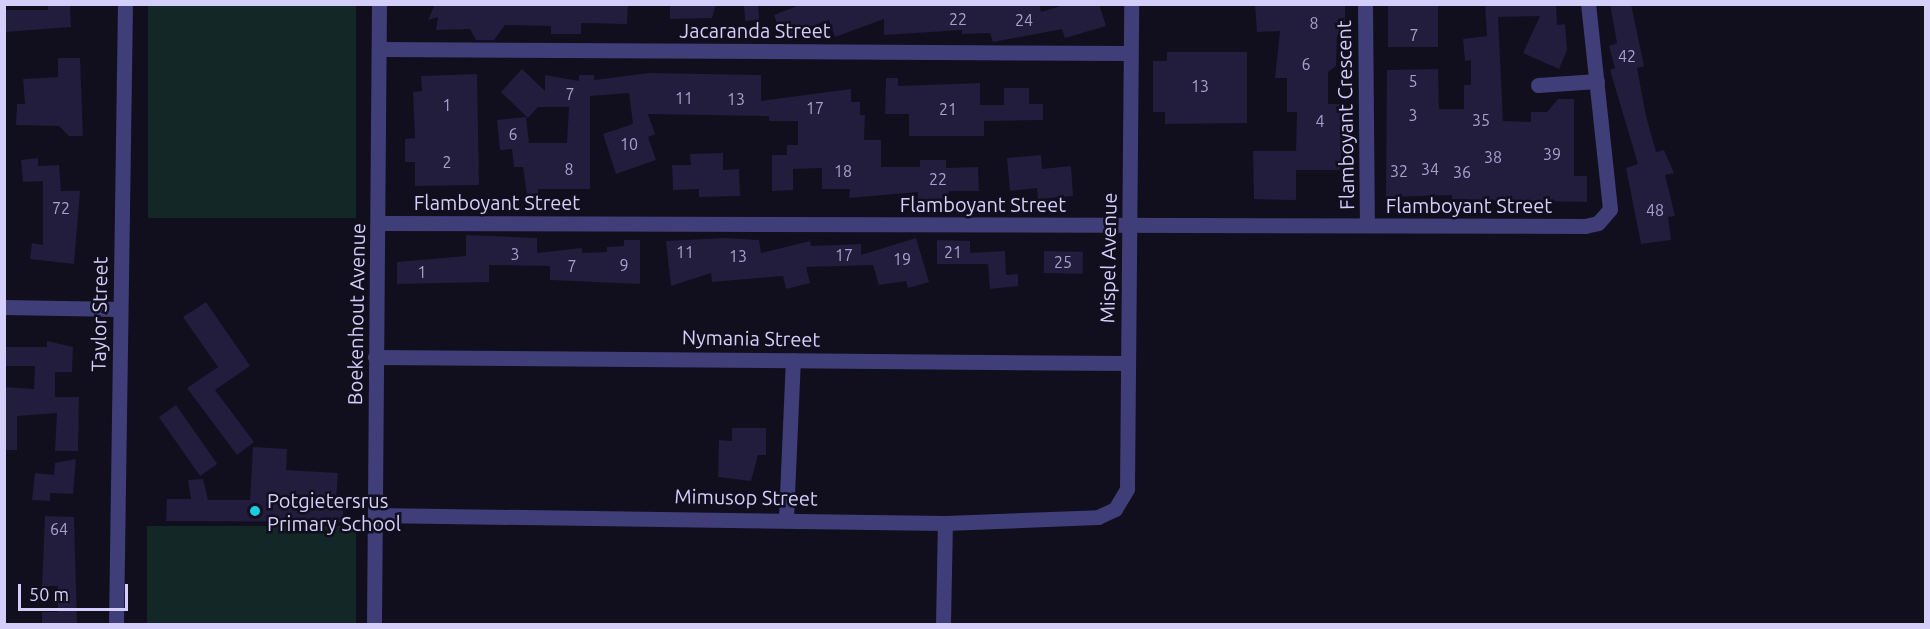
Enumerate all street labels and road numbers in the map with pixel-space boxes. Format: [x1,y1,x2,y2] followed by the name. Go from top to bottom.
[679,18,831,42] street label: Jacaranda Street
[1331,20,1359,210] street label: Flamboyant Crescent
[414,190,580,214] street label: Flamboyant Street
[900,192,1066,216] street label: Flamboyant Street
[1095,192,1121,324] street label: Mispel Avenue
[1386,193,1552,217] street label: Flamboyant Street
[342,223,370,405] street label: Boekenhout Avenue
[86,256,112,372] street label: Taylor Street
[682,325,820,351] street label: Nymania Street
[674,484,818,510] street label: Mimusop Street

